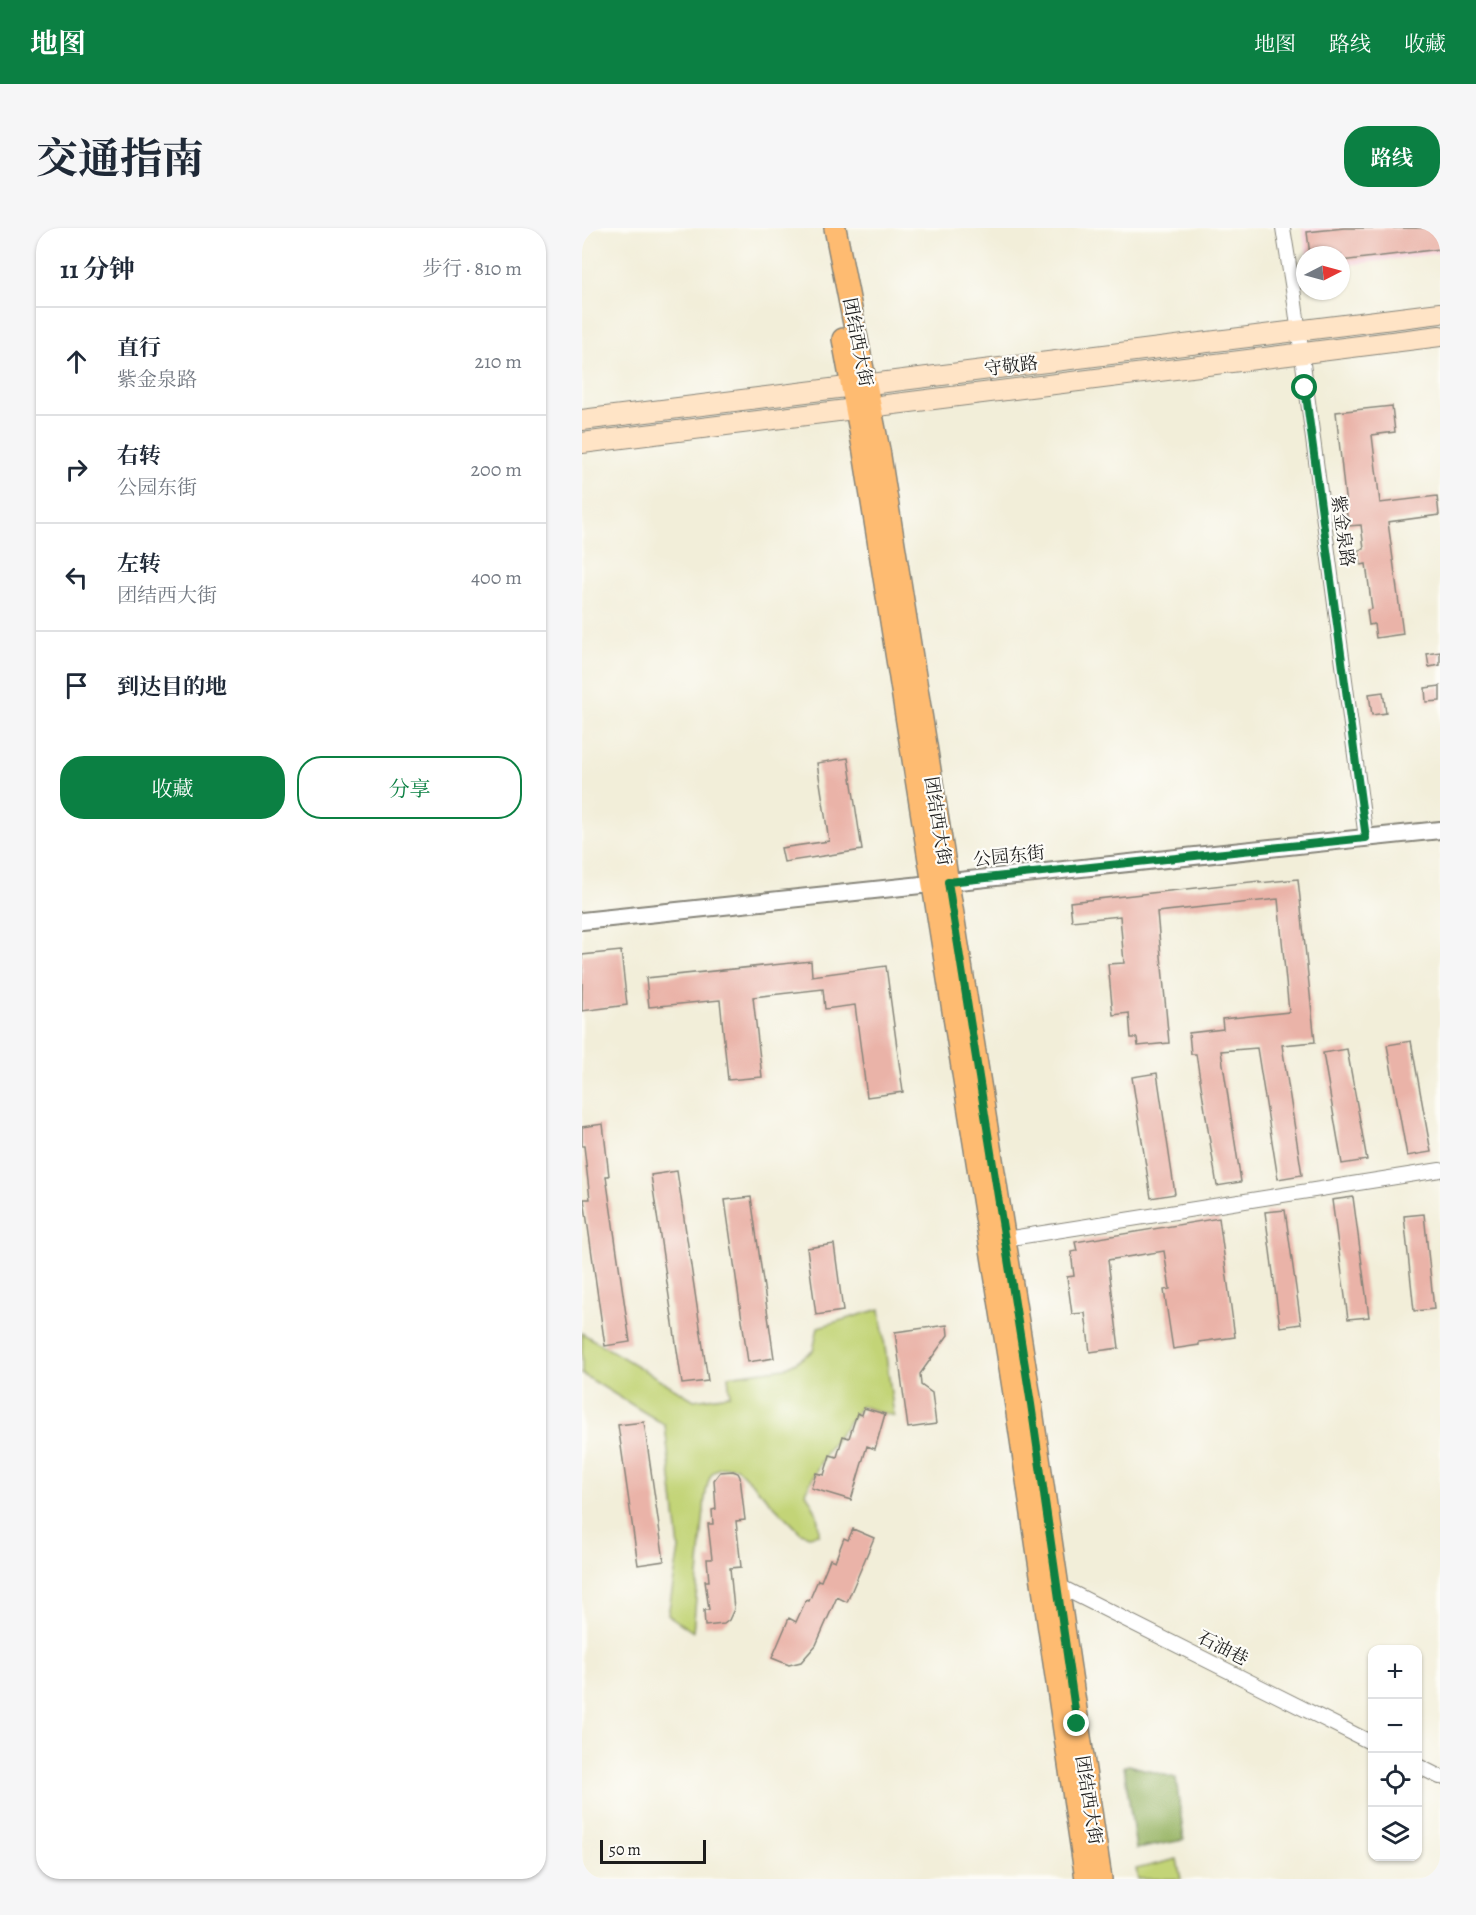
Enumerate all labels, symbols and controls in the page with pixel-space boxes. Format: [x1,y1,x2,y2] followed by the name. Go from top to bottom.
[30,25,86,63] text: 地图
[1254,30,1296,58] text: 地图
[1329,30,1371,58] text: 路线
[1404,30,1446,58] text: 收藏
[1344,126,1440,187] button: 路线
[36,130,204,187] text: 交通指南
[1296,246,1350,300] north arrow
[60,252,135,287] text: 11 分钟
[422,255,522,282] text: 步行 · 810 m
[838,296,878,388] street label: 团结西大街
[117,333,161,363] text: 直行
[60,345,93,378] icon: ahead
[474,348,522,375] text: 210 m
[983,351,1039,381] street label: 守敬路
[117,366,197,393] text: 紫金泉路
[1291,374,1317,400] route start
[117,441,161,471] text: 右转
[60,453,93,486] icon: right
[471,456,522,483] text: 200 m
[117,474,197,501] text: 公园东街
[1326,494,1360,568] street label: 紫金泉路
[117,549,161,579] text: 左转
[60,561,93,594] icon: left
[471,564,522,591] text: 400 m
[117,582,217,609] text: 团结西大街
[60,669,93,702] icon: arrive
[117,672,227,702] text: 到达目的地
[60,756,285,819] button: 收藏
[297,756,522,819] button: 分享
[919,775,957,867] street label: 团结西大街
[972,840,1046,872] street label: 公园东街
[1193,1625,1253,1671] street label: 石油巷
[1368,1645,1422,1861] map controls
[1368,1645,1422,1699] button: +
[1368,1699,1422,1753] button: −
[1063,1710,1089,1736] route end
[1368,1753,1422,1807] button: locate
[1070,1754,1108,1846] street label: 团结西大街
[1368,1807,1422,1861] button: layers
[600,1837,706,1864] scale bar
[609,1839,641,1861] text: 50 m

